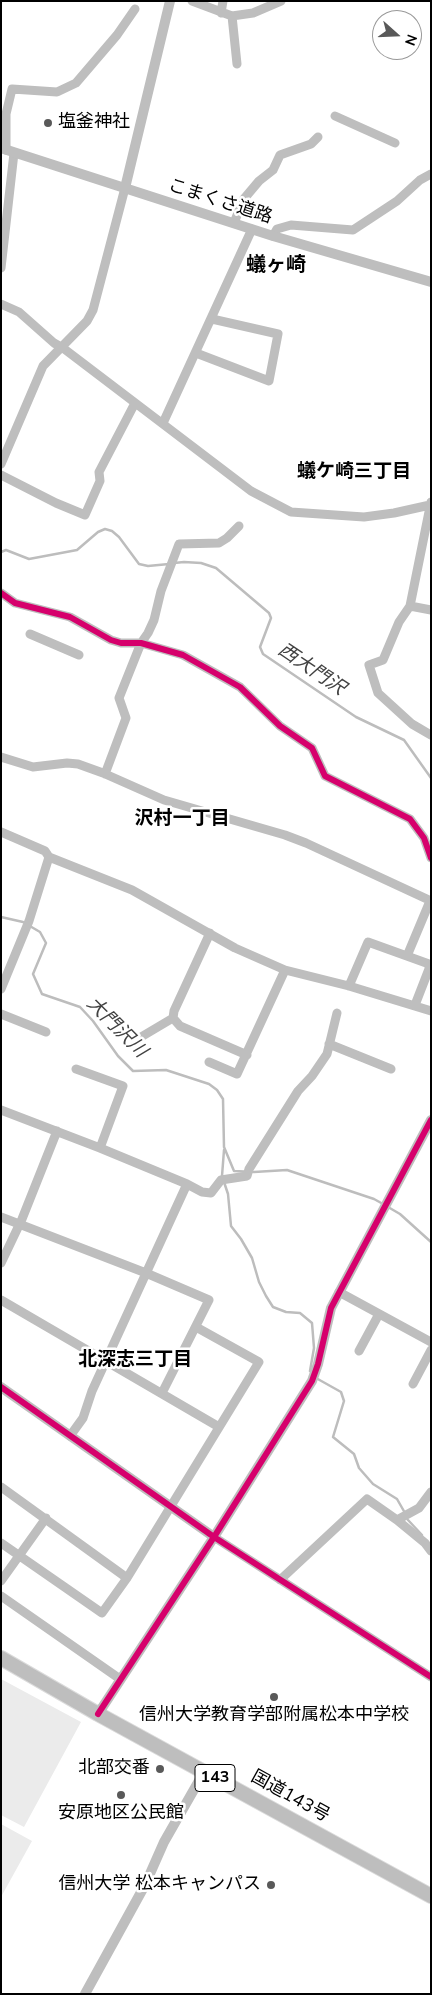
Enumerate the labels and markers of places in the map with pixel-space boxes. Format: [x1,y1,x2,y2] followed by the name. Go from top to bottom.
[58,112,130,134] place label: 塩釜神社
[42,117,54,129] marker: 塩釜神社
[268,1691,280,1703] marker: 信州大学教育学部附属松本中学校
[139,1705,409,1727] place label: 信州大学教育学部附属松本中学校
[78,1758,150,1780] place label: 北部交番
[154,1763,166,1775] marker: 北部交番
[115,1789,127,1801] marker: 安原地区公民館
[58,1803,184,1825] place label: 安原地区公民館
[58,1874,261,1896] place label: 信州大学 松本キャンパス
[265,1879,277,1891] marker: 信州大学 松本キャンパス

